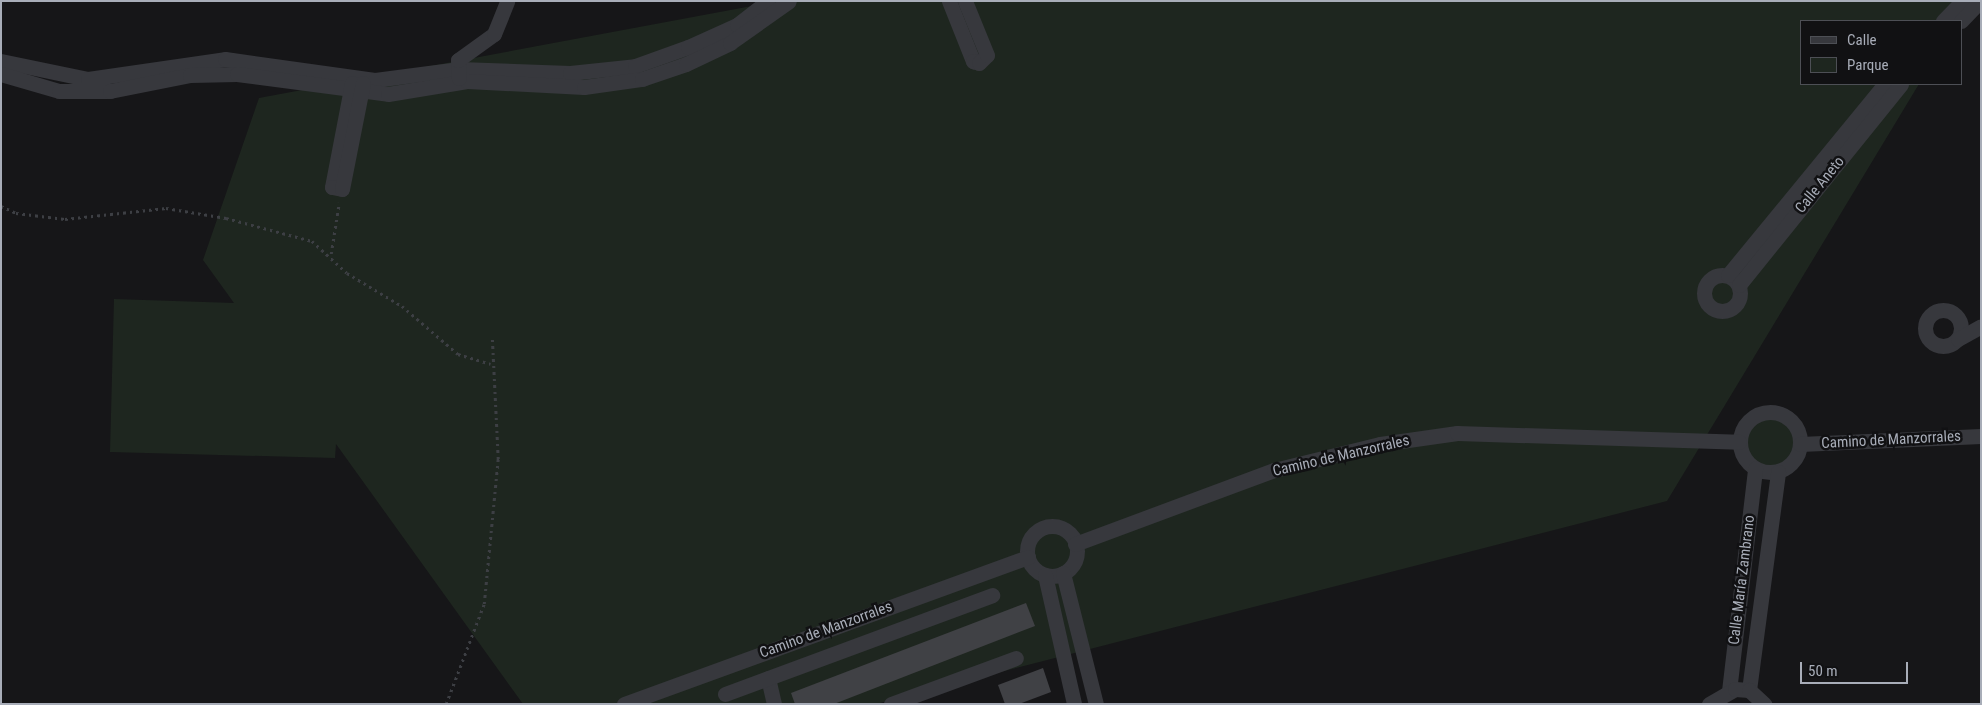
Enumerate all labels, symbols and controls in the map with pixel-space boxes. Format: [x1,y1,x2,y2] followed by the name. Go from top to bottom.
[1800,20,1962,85] legend
[1847,31,1877,49] text: Calle
[1847,56,1889,74] text: Parque
[1792,153,1848,217] street label: Calle Aneto
[1821,427,1961,453] street label: Camino de Manzorrales
[1271,432,1411,480] street label: Camino de Manzorrales
[1725,514,1759,646] street label: Calle María Zambrano
[757,598,895,662] street label: Camino de Manzorrales
[1802,652,1910,684] scale bar
[1808,662,1838,680] text: 50 m

